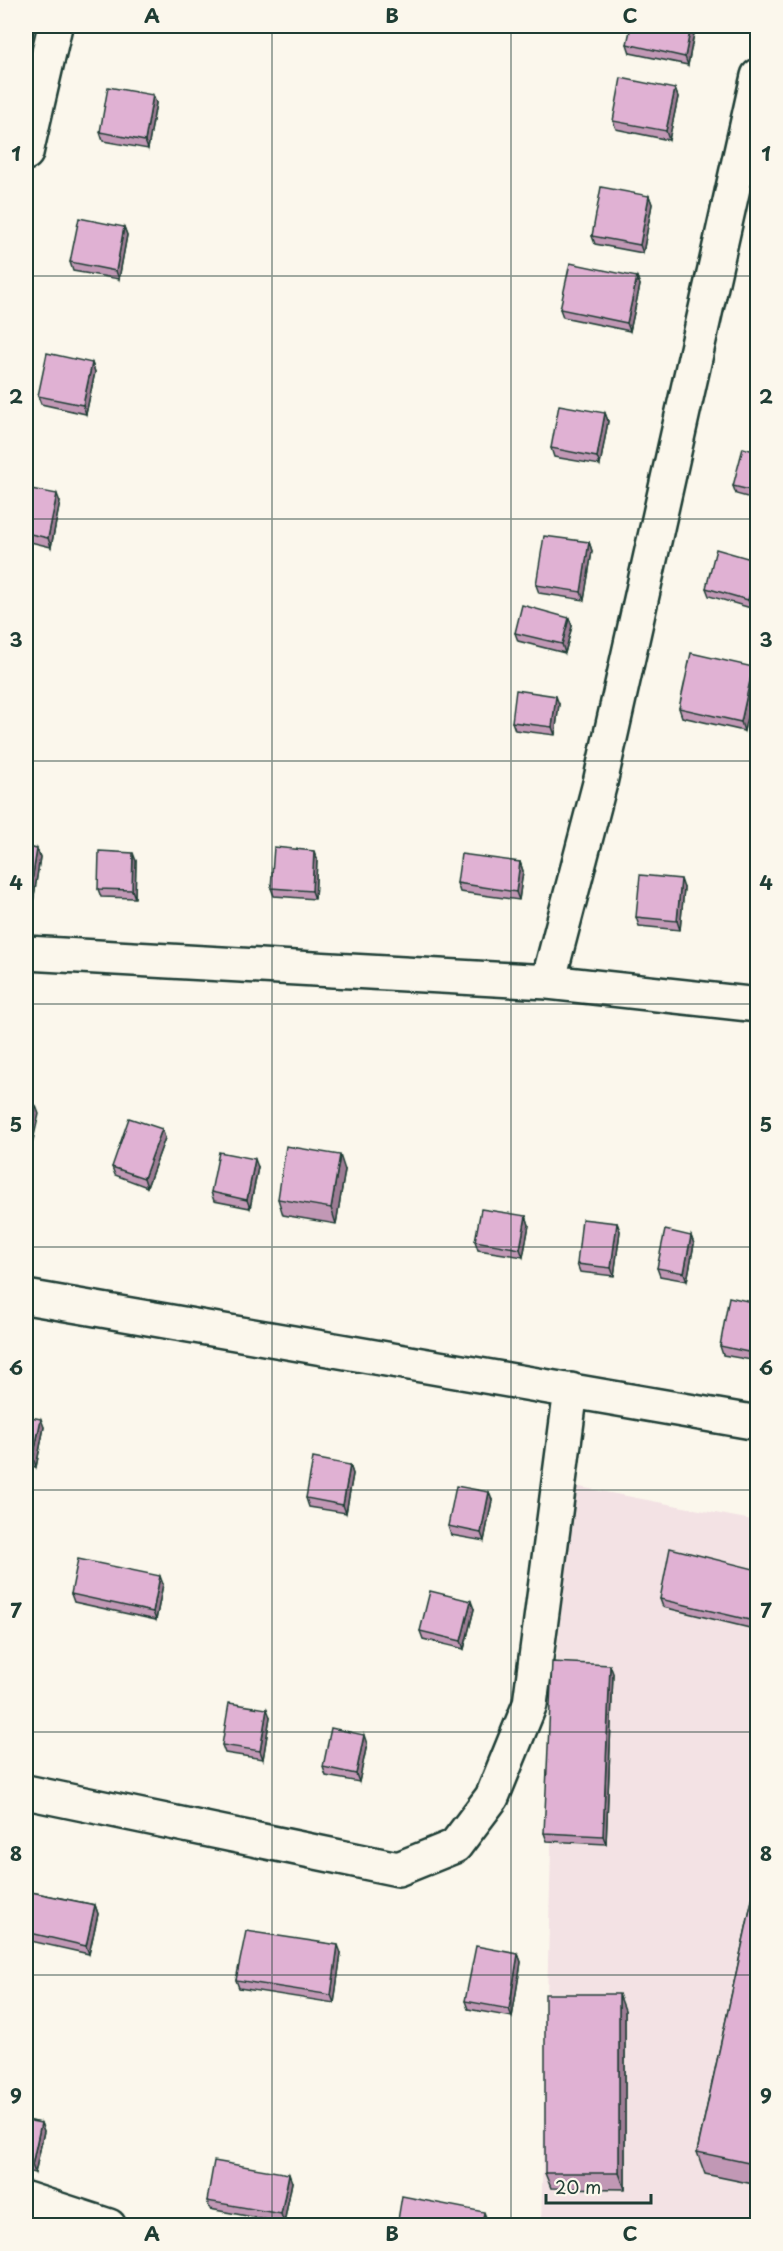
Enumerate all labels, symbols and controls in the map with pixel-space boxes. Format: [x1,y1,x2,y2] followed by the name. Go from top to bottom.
[144,0,160,30] text: A
[385,0,399,30] text: B
[622,0,638,30] text: C
[11,138,21,168] text: 1
[761,138,771,168] text: 1
[9,381,23,411] text: 2
[759,381,773,411] text: 2
[9,624,23,654] text: 3
[759,624,773,654] text: 3
[9,867,23,897] text: 4
[759,867,773,897] text: 4
[10,1109,22,1139] text: 5
[760,1109,772,1139] text: 5
[9,1352,23,1382] text: 6
[759,1352,773,1382] text: 6
[10,1595,22,1625] text: 7
[760,1595,772,1625] text: 7
[10,1838,22,1868] text: 8
[760,1838,772,1868] text: 8
[10,2080,22,2110] text: 9
[760,2080,772,2110] text: 9
[546,2167,651,2205] scale bar
[555,2173,601,2200] text: 20 m
[144,2218,160,2248] text: A
[385,2218,399,2248] text: B
[622,2218,638,2248] text: C

